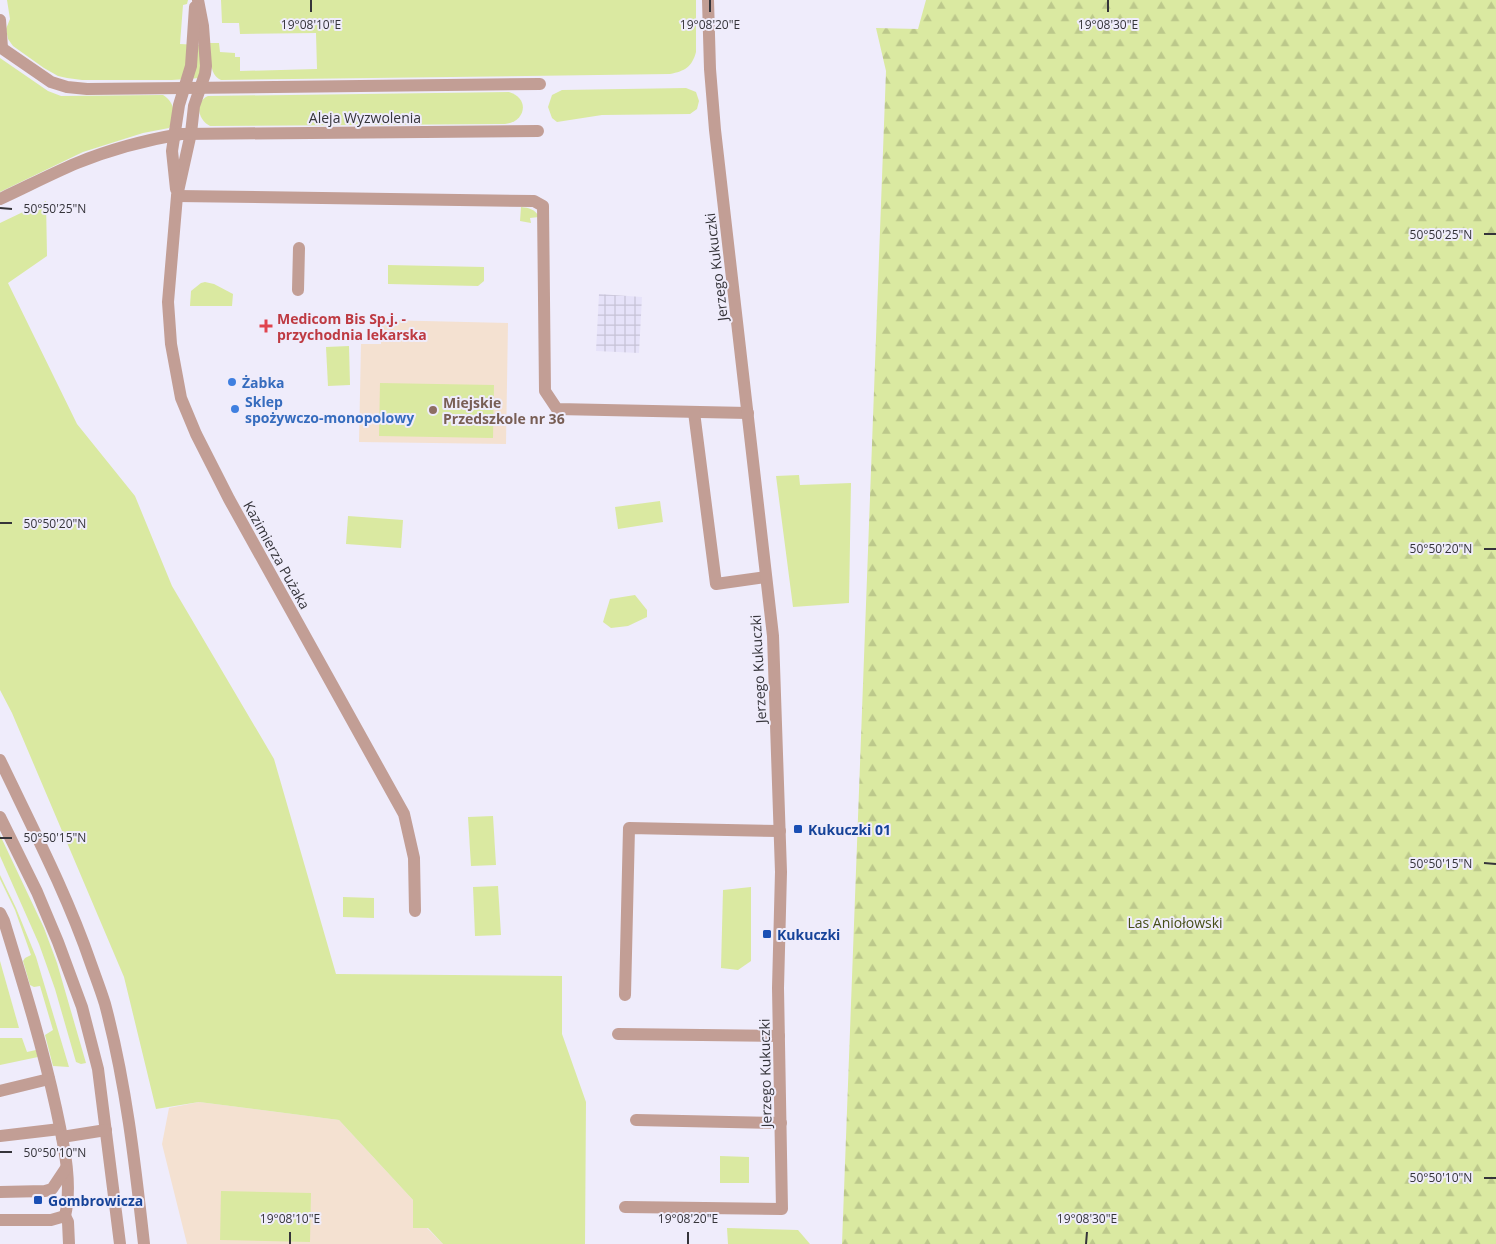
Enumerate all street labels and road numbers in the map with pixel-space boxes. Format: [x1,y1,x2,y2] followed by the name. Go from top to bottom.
[309,108,421,127] street label: Aleja Wyzwolenia
[700,212,732,324] street label: Jerzego Kukuczki
[239,497,315,613] street label: Kazimierza Pużaka
[746,614,770,726] street label: Jerzego Kukuczki
[755,1018,775,1130] street label: Jerzego Kukuczki

